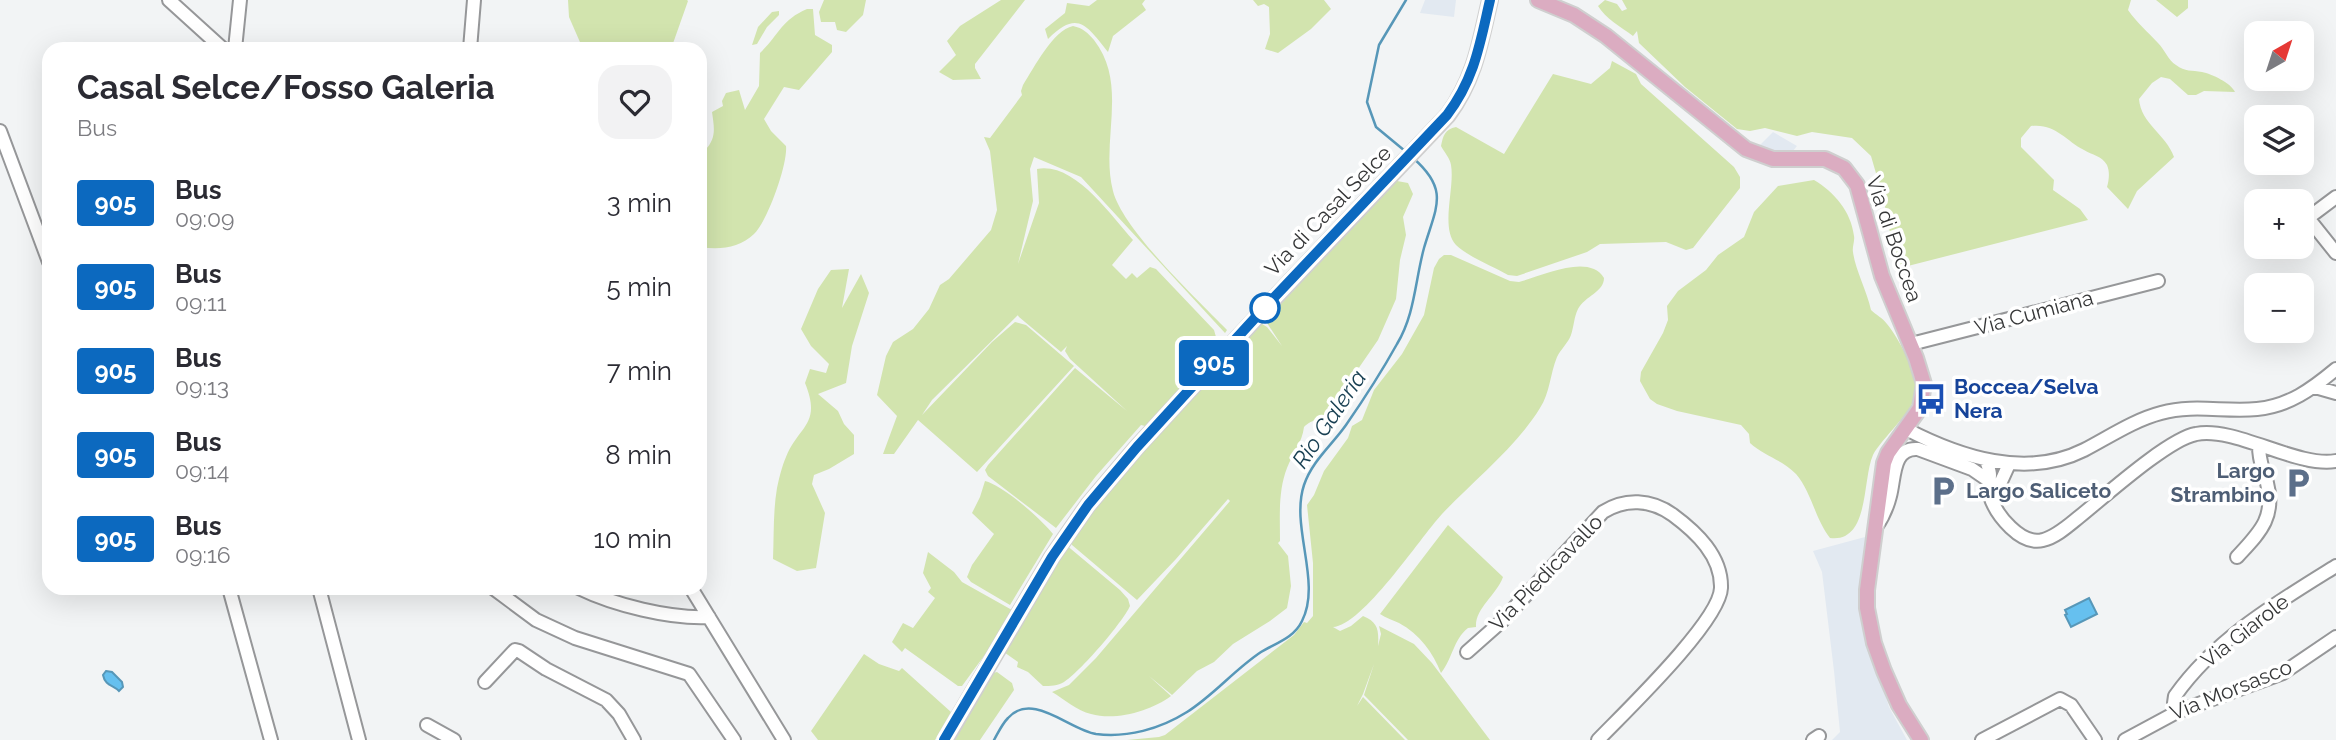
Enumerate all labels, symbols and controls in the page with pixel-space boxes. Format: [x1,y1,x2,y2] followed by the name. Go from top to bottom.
[2244,21,2314,91] north arrow
[2244,21,2314,343] map controls
[598,65,672,139] button: heart
[77,68,495,107] text: Casal Selce/Fosso Galeria
[2244,105,2314,175] button: layers
[77,114,117,141] text: Bus
[1259,140,1396,281] street label: Via di Casal Selce
[1861,172,1928,305] street label: Via di Boccea
[175,175,222,205] text: Bus
[94,188,137,217] text: 905
[607,188,672,218] text: 3 min
[2244,189,2314,259] button: +
[175,205,234,232] text: 09:09
[175,259,222,289] text: Bus
[94,272,137,301] text: 905
[606,272,672,302] text: 5 min
[2244,273,2314,343] button: −
[1972,285,2096,340] street label: Via Cumiana
[175,289,227,316] text: 09:11
[1250,293,1280,323] unlabelled marker
[1174,340,1254,386] line badge: 905
[175,343,222,373] text: Bus
[1193,348,1235,377] text: 905
[94,356,137,385] text: 905
[607,356,672,386] text: 7 min
[1286,364,1371,473] water label: Rio Galeria
[175,373,229,400] text: 09:13
[1954,374,2098,423] place label: Boccea/Selva Nera
[1914,382,1948,416] bus stop icon: Boccea/Selva Nera
[175,427,222,457] text: Bus
[94,440,137,469] text: 905
[605,440,672,470] text: 8 min
[175,457,229,484] text: 09:14
[2171,458,2275,507] place label: Largo Strambino
[2281,466,2315,500] parking icon: Largo Strambino
[1926,474,1960,508] parking icon: Largo Saliceto
[1966,478,2111,503] place label: Largo Saliceto
[1484,509,1607,636] street label: Via Piedicavallo
[175,511,222,541] text: Bus
[94,524,137,553] text: 905
[594,524,672,554] text: 10 min
[175,541,231,568] text: 09:16
[2196,589,2293,673] street label: Via Giarole
[2166,654,2295,725] street label: Via Morsasco

